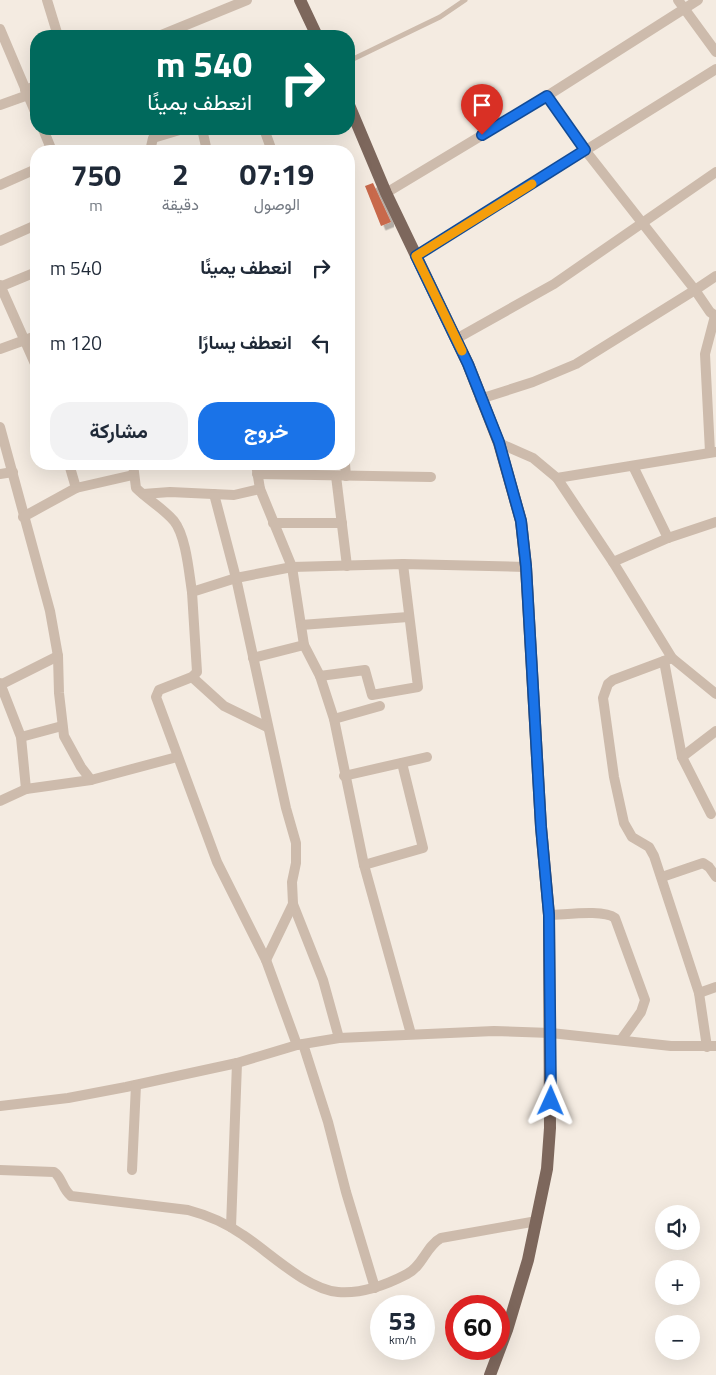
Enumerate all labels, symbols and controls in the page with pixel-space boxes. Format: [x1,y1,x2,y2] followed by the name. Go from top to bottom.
[156,37,252,91] text: 540 m
[270,50,335,115] icon: right
[461,84,503,135] pin
[147,85,252,119] text: انعطف يمينًا
[468,91,496,119] icon: arrive
[172,151,189,197] text: 2
[239,151,314,197] text: 07:19
[71,152,121,198] text: 750
[162,192,199,216] text: دقيقة
[254,192,300,216] text: الوصول
[89,193,103,217] text: m
[200,252,292,281] text: انعطف يمينًا
[50,253,102,282] text: 540 m
[307,254,335,282] icon: right
[198,327,292,356] text: انعطف يسارًا
[50,328,102,357] text: 120 m
[307,329,335,357] icon: left
[50,402,188,460] button: مشاركة
[198,402,335,460] button: خروج
[524,1074,576,1126] position arrow
[655,1205,700,1360] map controls
[655,1205,700,1250] button: sound
[655,1260,700,1305] button: +
[445,1295,510,1360] speed limit sign: 60
[388,1302,417,1340] text: 53
[655,1315,700,1360] button: −
[389,1330,416,1349] text: km/h

